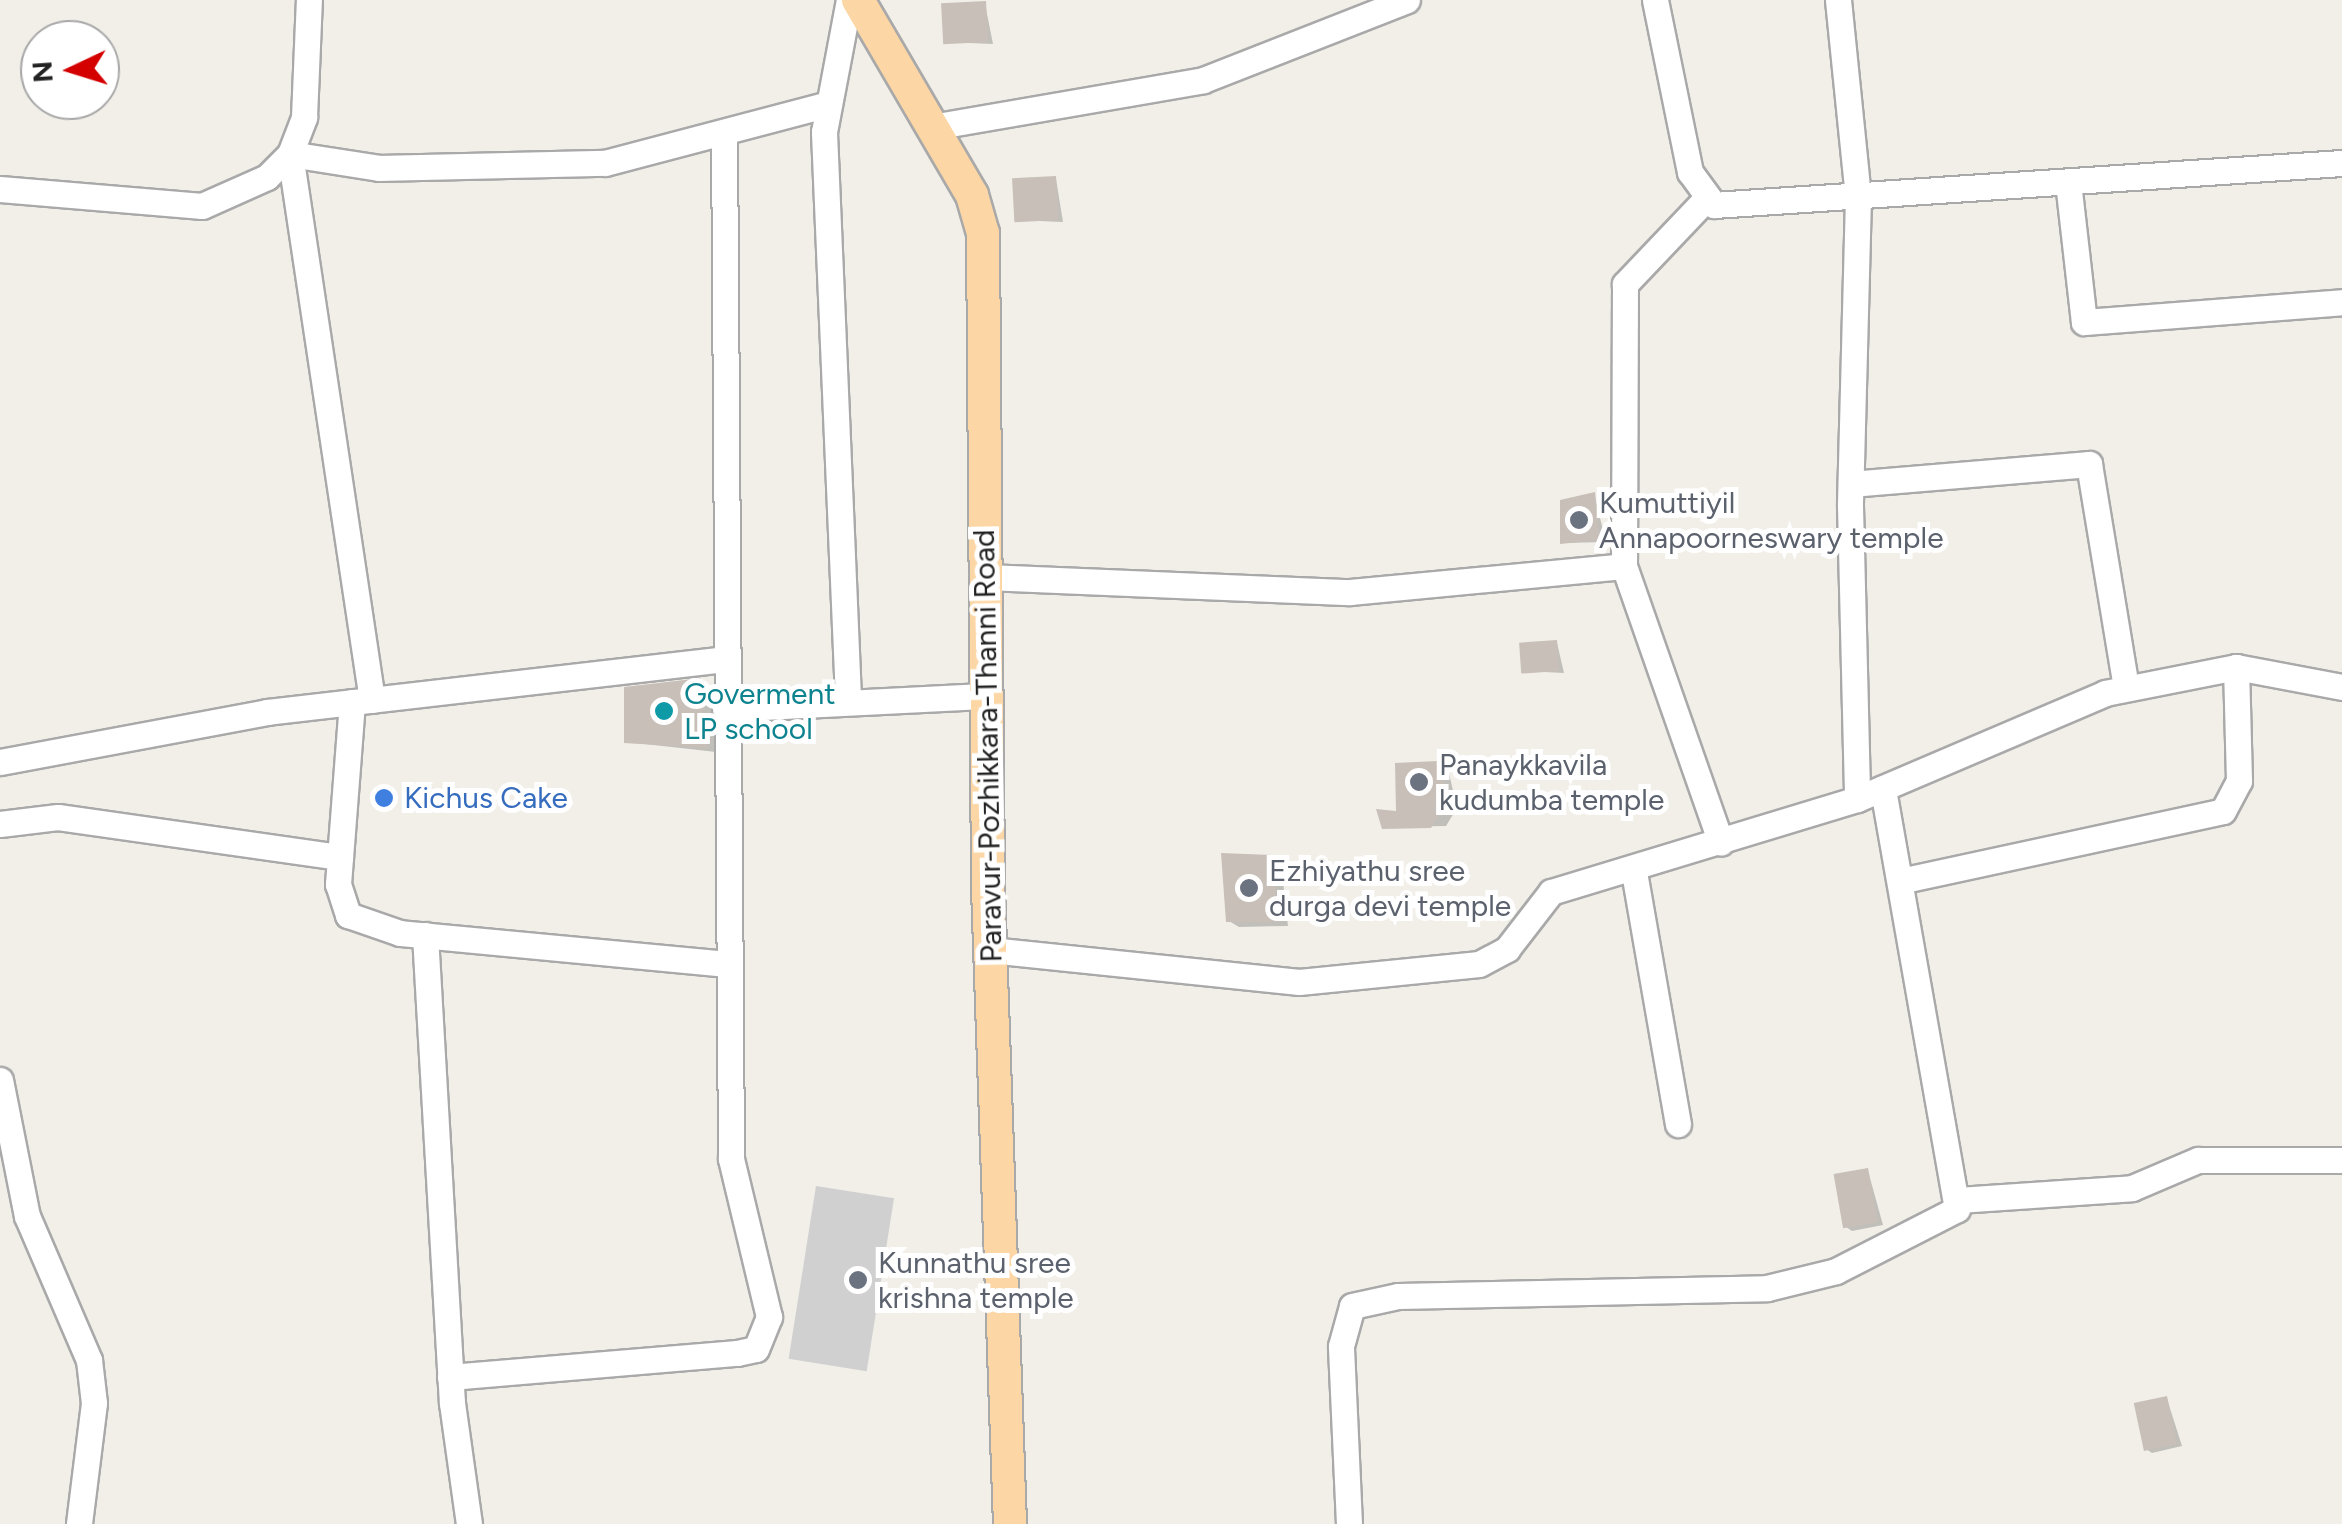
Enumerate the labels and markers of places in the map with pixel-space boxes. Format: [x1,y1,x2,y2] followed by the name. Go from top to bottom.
[1599,485,1944,556] place label: Kumuttiyil Annapoorneswary temple
[1568,509,1590,531] marker: Kumuttiyil Annapoorneswary temple
[684,676,836,746] place label: Goverment LP school
[653,700,675,722] marker: Goverment LP school
[1439,747,1664,818] place label: Panaykkavila kudumba temple
[1408,771,1430,793] marker: Panaykkavila kudumba temple
[404,780,568,816] place label: Kichus Cake
[373,787,395,809] marker: Kichus Cake
[1269,853,1511,924] place label: Ezhiyathu sree durga devi temple
[1238,877,1260,899] marker: Ezhiyathu sree durga devi temple
[878,1245,1074,1316] place label: Kunnathu sree krishna temple
[847,1269,869,1291] marker: Kunnathu sree krishna temple

